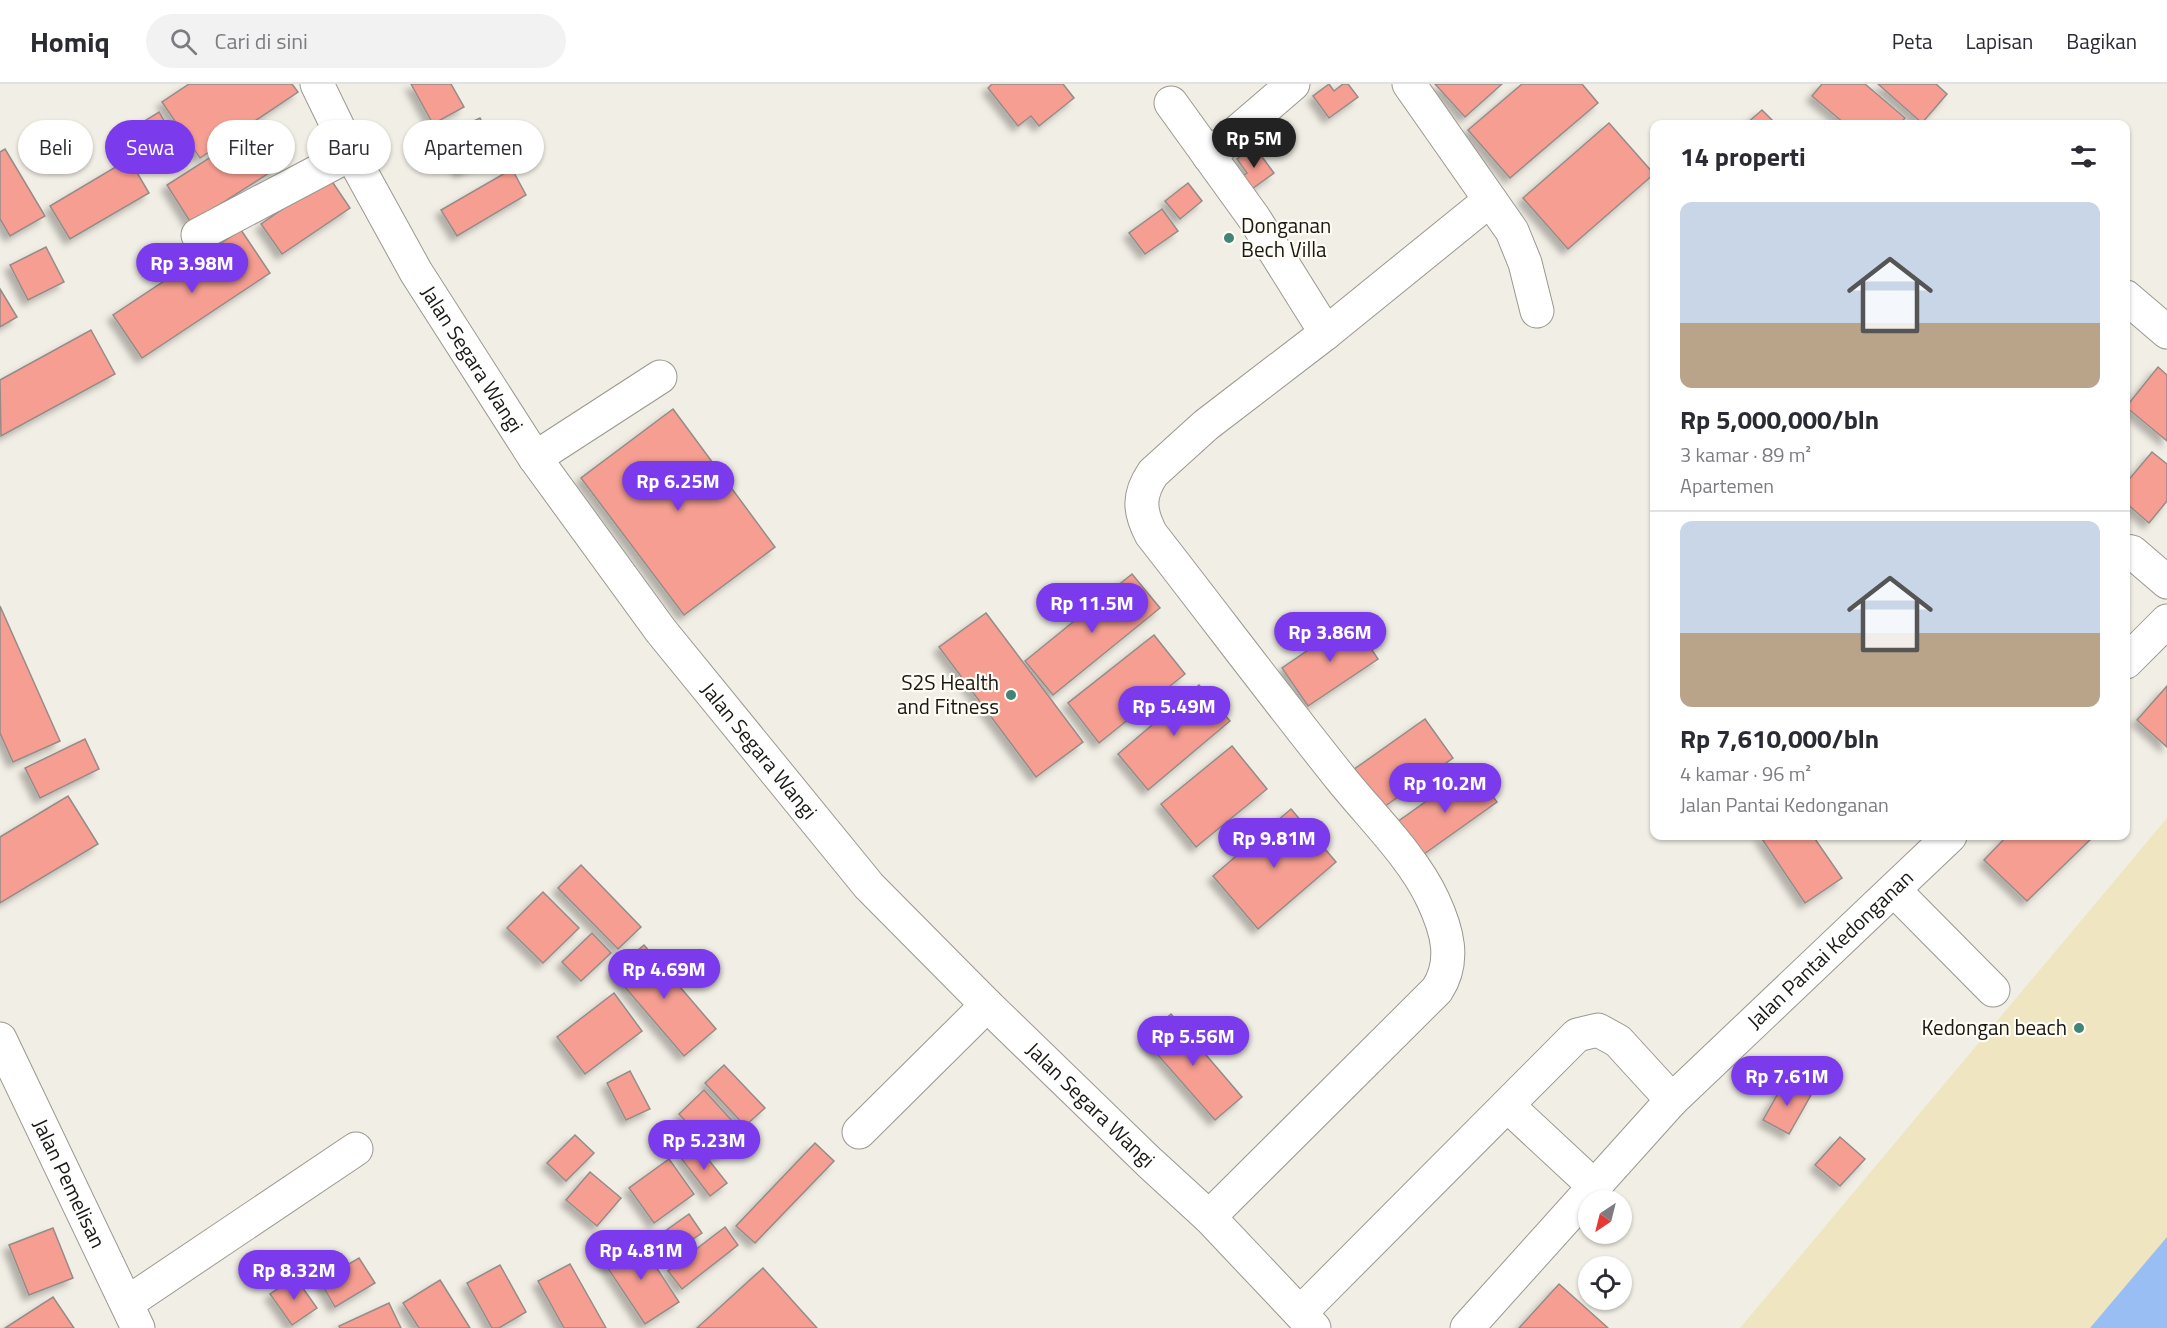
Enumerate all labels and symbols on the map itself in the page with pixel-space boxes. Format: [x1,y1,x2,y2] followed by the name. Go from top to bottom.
[1212,118,1296,169] pin: Rp 5M
[1241,209,1331,265] place label: Donganan Bech Villa
[1222,231,1236,245] marker: Donganan Bech Villa
[130,243,254,294] pin: Rp 3.98M
[414,279,532,438] street label: Jalan Segara Wangi
[616,461,740,512] pin: Rp 6.25M
[1030,583,1154,634] pin: Rp 11.5M
[1268,612,1392,663] pin: Rp 3.86M
[897,666,999,722] place label: S2S Health and Fitness
[694,675,825,826] street label: Jalan Segara Wangi
[1112,686,1236,737] pin: Rp 5.49M
[1004,688,1018,702] marker: S2S Health and Fitness
[1383,763,1507,814] pin: Rp 10.2M
[1212,818,1336,869] pin: Rp 9.81M
[1739,862,1920,1036] street label: Jalan Pantai Kedonganan
[602,949,726,1000] pin: Rp 4.69M
[1921,1011,2067,1043] place label: Kedongan beach
[1131,1016,1255,1067] pin: Rp 5.56M
[2072,1021,2086,1035] marker: Kedongan beach
[1019,1034,1163,1175] street label: Jalan Segara Wangi
[1725,1056,1849,1107] pin: Rp 7.61M
[25,1113,114,1253] street label: Jalan Pemelisan
[642,1120,766,1171] pin: Rp 5.23M
[1578,1190,1632,1244] north arrow
[579,1230,703,1281] pin: Rp 4.81M
[232,1250,356,1301] pin: Rp 8.32M

